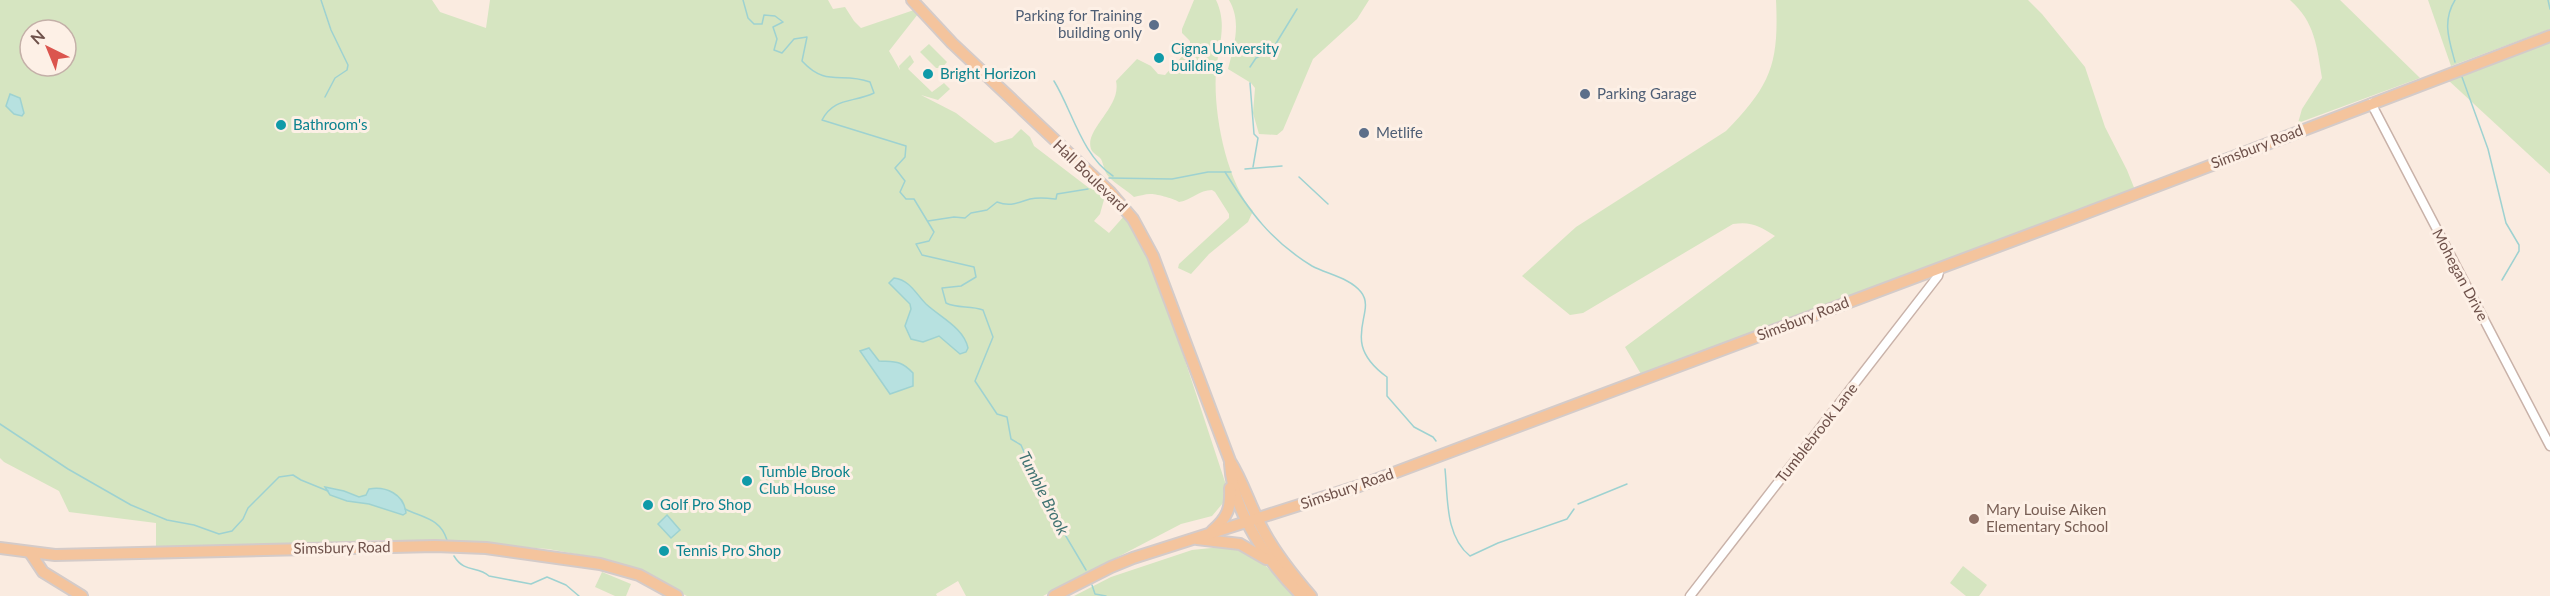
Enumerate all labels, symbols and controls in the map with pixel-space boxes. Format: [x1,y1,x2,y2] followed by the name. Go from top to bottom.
[1015,6,1142,41] place label: Parking for Training building only
[18,18,78,78] north arrow
[1147,18,1161,32] marker: Parking for Training building only
[26,26,48,48] text: N
[1171,39,1279,74] place label: Cigna University building
[1152,51,1166,65] marker: Cigna University building
[940,64,1036,82] place label: Bright Horizon
[921,67,935,81] marker: Bright Horizon
[1597,84,1697,102] place label: Parking Garage
[1578,87,1592,101] marker: Parking Garage
[293,115,367,133] place label: Bathroom's
[274,118,288,132] marker: Bathroom's
[2208,120,2305,172] street label: Simsbury Road
[1376,123,1423,141] place label: Metlife
[1357,126,1371,140] marker: Metlife
[1050,135,1131,215] street label: Hall Boulevard
[2429,225,2493,324] street label: Mohegan Drive
[1754,292,1851,344] street label: Simsbury Road
[1772,379,1861,486] street label: Tumblebrook Lane
[1015,448,1074,538] water label: Tumble Brook
[759,462,850,497] place label: Tumble Brook Club House
[1298,464,1396,512] street label: Simsbury Road
[740,474,754,488] marker: Tumble Brook Club House
[660,495,751,513] place label: Golf Pro Shop
[641,498,655,512] marker: Golf Pro Shop
[1986,500,2108,535] place label: Mary Louise Aiken Elementary School
[1967,512,1981,526] marker: Mary Louise Aiken Elementary School
[293,537,391,557] street label: Simsbury Road
[676,541,781,559] place label: Tennis Pro Shop
[657,544,671,558] marker: Tennis Pro Shop

